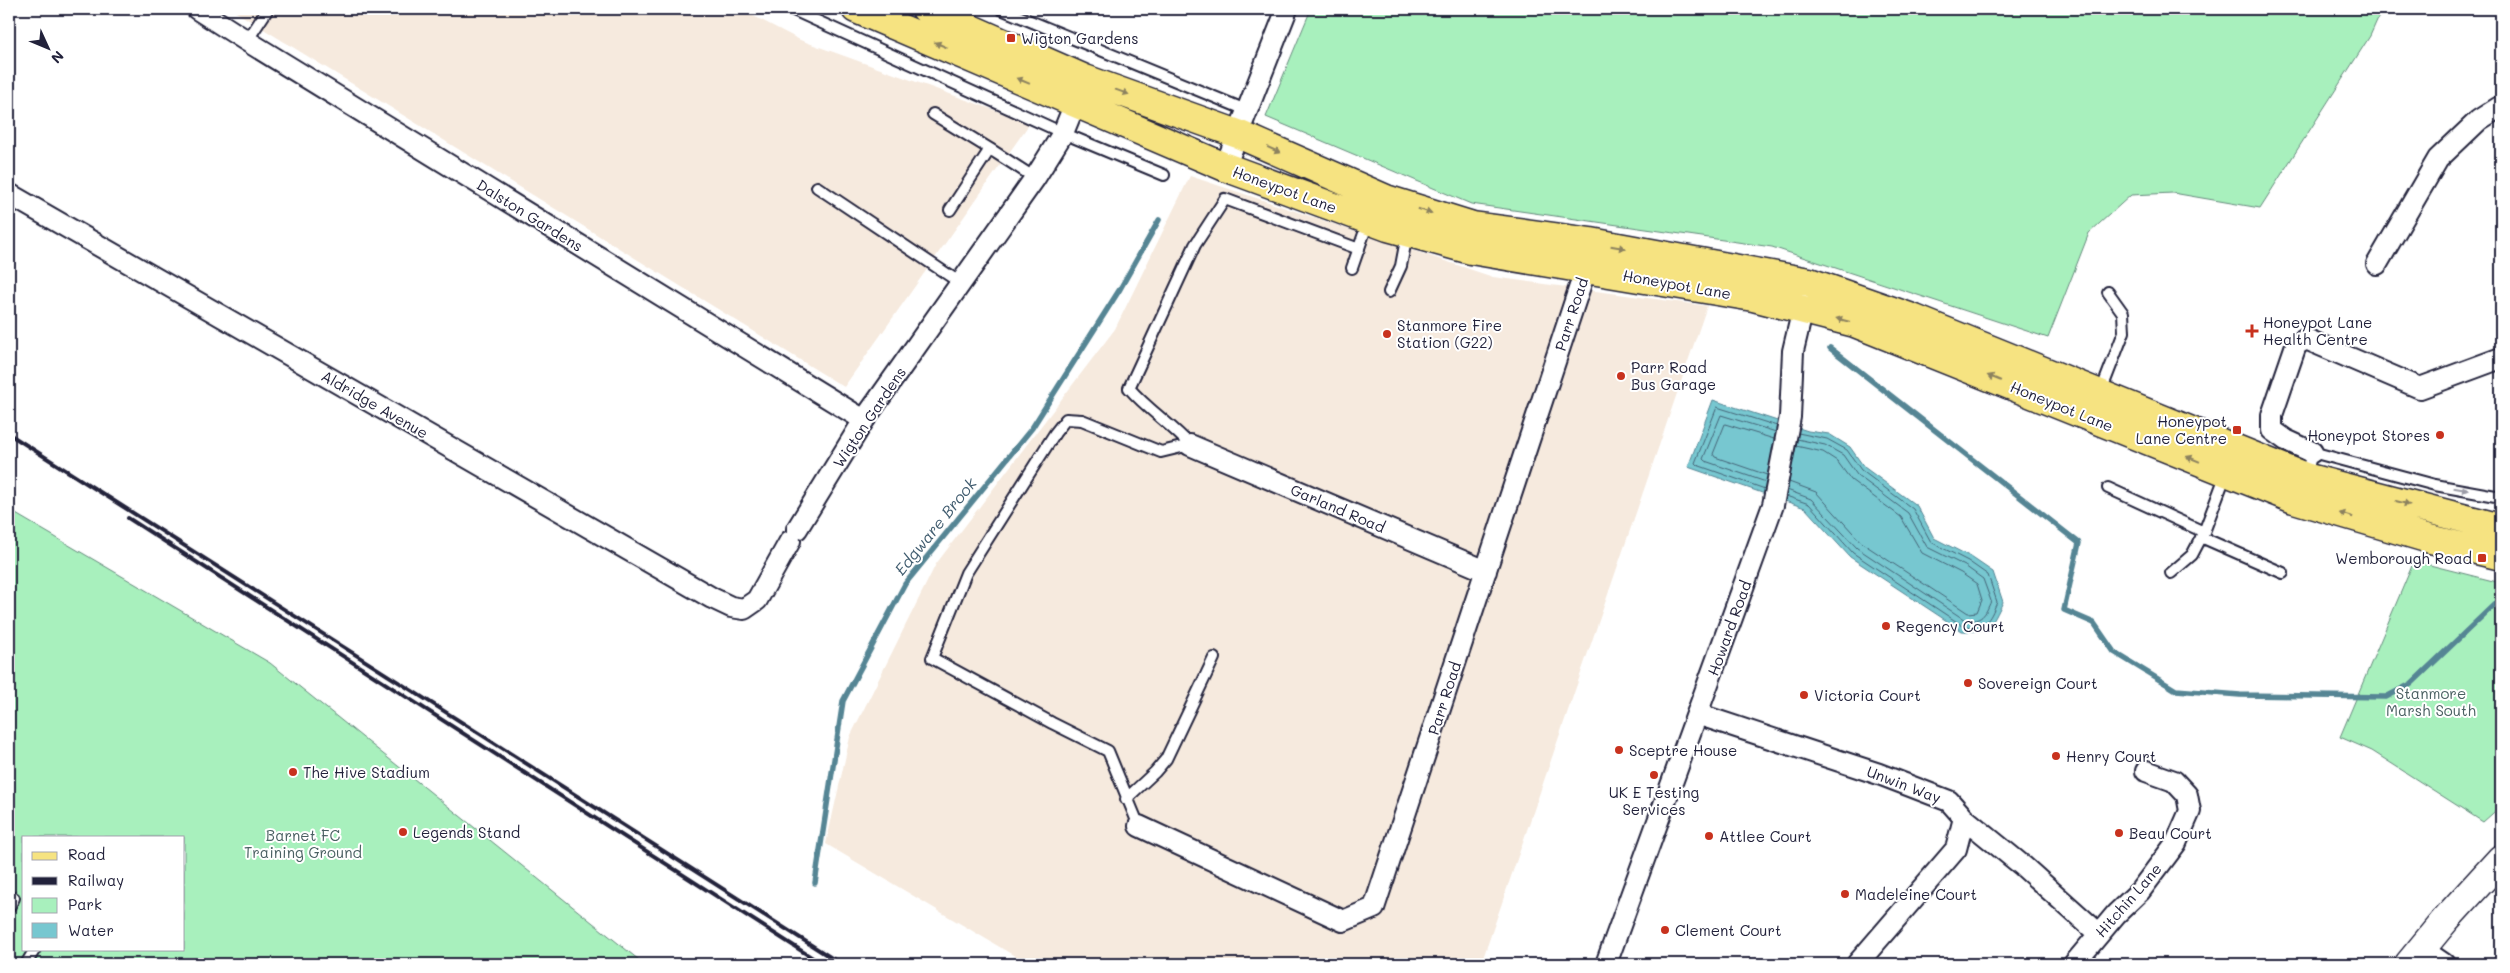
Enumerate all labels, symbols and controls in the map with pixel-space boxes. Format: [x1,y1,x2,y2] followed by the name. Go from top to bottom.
[22,22,72,72] north arrow
[1021,28,1138,48] place label: Wigton Gardens
[1005,32,1017,44] marker: Wigton Gardens
[934,41,948,49] one-way arrow
[47,47,68,68] text: N
[1016,77,1031,84] one-way arrow
[1115,89,1130,96] one-way arrow
[1267,146,1281,154] one-way arrow
[1230,161,1340,217] street label: Honeypot Lane
[473,174,587,256] street label: Dalston Gardens
[1417,208,1432,215] one-way arrow
[1611,244,1627,252] one-way arrow
[1621,265,1733,303] street label: Honeypot Lane
[1550,275,1592,353] street label: Parr Road
[2263,312,2372,349] place label: Honeypot Lane Health Centre
[1397,315,1502,352] place label: Stanmore Fire Station (G22)
[1835,316,1850,324] one-way arrow
[2245,324,2259,338] marker: Honeypot Lane Health Centre
[1381,328,1393,340] marker: Stanmore Fire Station (G22)
[1631,357,1716,394] place label: Parr Road Bus Garage
[828,363,910,471] street label: Wigton Gardens
[318,365,432,443] street label: Aldridge Avenue
[1615,370,1627,382] marker: Parr Road Bus Garage
[1987,374,2001,382] one-way arrow
[2008,376,2116,436] street label: Honeypot Lane
[2136,411,2227,448] place label: Honeypot Lane Centre
[2231,424,2243,436] marker: Honeypot Lane Centre
[2307,425,2430,445] place label: Honeypot Stores
[2434,429,2446,441] marker: Honeypot Stores
[2186,455,2200,463] one-way arrow
[889,473,981,579] water label: Edgware Brook
[1288,479,1388,537] street label: Garland Road
[2453,486,2469,494] one-way arrow
[2396,499,2411,507] one-way arrow
[2338,510,2353,518] one-way arrow
[2335,548,2472,568] place label: Wemborough Road
[2476,552,2488,564] marker: Wemborough Road
[1703,578,1755,678] street label: Howard Road
[1896,616,2005,636] place label: Regency Court
[1880,620,1892,632] marker: Regency Court
[1423,659,1465,737] street label: Parr Road
[1978,673,2098,693] place label: Sovereign Court
[1962,677,1974,689] marker: Sovereign Court
[2386,683,2476,720] park label: Stanmore Marsh South
[1814,685,1921,705] place label: Victoria Court
[1798,689,1810,701] marker: Victoria Court
[1629,740,1737,760] place label: Sceptre House
[1613,744,1625,756] marker: Sceptre House
[2066,746,2156,766] place label: Henry Court
[2050,750,2062,762] marker: Henry Court
[1864,761,1944,807] street label: Unwin Way
[303,762,430,782] place label: The Hive Stadium
[287,766,299,778] marker: The Hive Stadium
[1648,769,1660,781] marker: UK E Testing Services
[1609,782,1700,819] place label: UK E Testing Services
[413,822,520,842] place label: Legends Stand
[2129,823,2212,843] place label: Beau Court
[244,825,362,862] park label: Barnet FC Training Ground
[397,826,409,838] marker: Legends Stand
[1719,826,1812,846] place label: Attlee Court
[2113,827,2125,839] marker: Beau Court
[1703,830,1715,842] marker: Attlee Court
[22,836,185,950] legend
[68,844,105,864] text: Road
[2090,859,2166,941] street label: Hitchin Lane
[68,870,124,890] text: Railway
[1855,884,1977,904] place label: Madeleine Court
[1839,888,1851,900] marker: Madeleine Court
[68,894,102,914] text: Park
[68,920,114,940] text: Water
[1675,920,1782,940] place label: Clement Court
[1659,924,1671,936] marker: Clement Court

